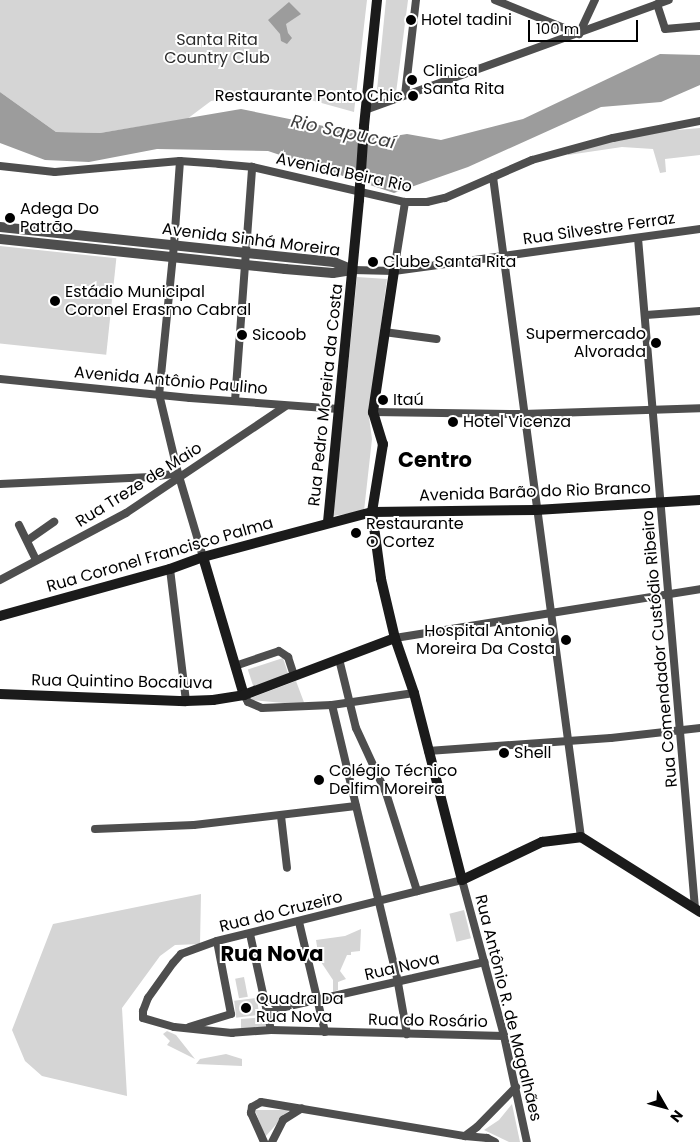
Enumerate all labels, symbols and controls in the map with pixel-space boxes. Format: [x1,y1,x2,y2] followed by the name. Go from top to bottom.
[421,10,512,30] place label: Hotel tadini
[530,10,640,42] scale bar
[405,14,417,26] marker: Hotel tadini
[536,18,579,39] text: 100 m
[164,30,270,68] park label: Santa Rita Country Club
[423,61,505,99] place label: Clinica Santa Rita
[405,73,419,87] marker: Clinica Santa Rita
[215,86,403,106] place label: Restaurante Ponto Chic
[407,90,419,102] marker: Restaurante Ponto Chic
[289,110,397,154] water label: Rio Sapucaí
[274,149,414,197] street label: Avenida Beira Rio
[20,199,99,237] place label: Adega Do Patrão
[522,209,676,249] street label: Rua Silvestre Ferraz
[4,212,16,224] marker: Adega Do Patrão
[161,220,341,260] street label: Avenida Sinhá Moreira
[383,252,516,272] place label: Clube Santa Rita
[367,256,379,268] marker: Clube Santa Rita
[65,282,251,320] place label: Estádio Municipal Coronel Erasmo Cabral
[305,283,347,507] street label: Rua Pedro Moreira da Costa
[49,295,61,307] marker: Estádio Municipal Coronel Erasmo Cabral
[526,324,646,362] place label: Supermercado Alvorada
[252,325,306,345] place label: Sicoob
[236,329,248,341] marker: Sicoob
[650,337,662,349] marker: Supermercado Alvorada
[73,363,269,399] street label: Avenida Antônio Paulino
[393,390,424,410] place label: Itaú
[377,394,389,406] marker: Itaú
[463,412,571,432] place label: Hotel Vicenza
[447,416,459,428] marker: Hotel Vicenza
[72,438,206,532] street label: Rua Treze de Maio
[398,447,472,473] district label: Centro
[419,478,651,506] street label: Avenida Barão do Rio Branco
[638,510,682,788] street label: Rua Comendador Custódio Ribeiro
[44,513,276,597] street label: Rua Coronel Francisco Palma
[366,514,464,552] place label: Restaurante O Cortez
[350,527,362,539] marker: Restaurante O Cortez
[416,621,555,659] place label: Hospital Antonio Moreira Da Costa
[559,633,573,647] marker: Hospital Antonio Moreira Da Costa
[31,671,213,693] street label: Rua Quintino Bocaiuva
[514,743,551,763] place label: Shell
[498,747,510,759] marker: Shell
[329,761,457,799] place label: Colégio Técnico Delfim Moreira
[313,774,325,786] marker: Colégio Técnico Delfim Moreira
[217,887,345,937] street label: Rua do Cruzeiro
[471,893,545,1123] street label: Rua Antônio R. de Magalhães
[220,941,324,967] district label: Rua Nova
[363,949,441,985] street label: Rua Nova
[256,989,344,1027] place label: Quadra Da Rua Nova
[240,1002,252,1014] marker: Quadra Da Rua Nova
[368,1010,488,1032] street label: Rua do Rosário
[640,1082,690,1132] north arrow
[666,1106,688,1127] text: N

